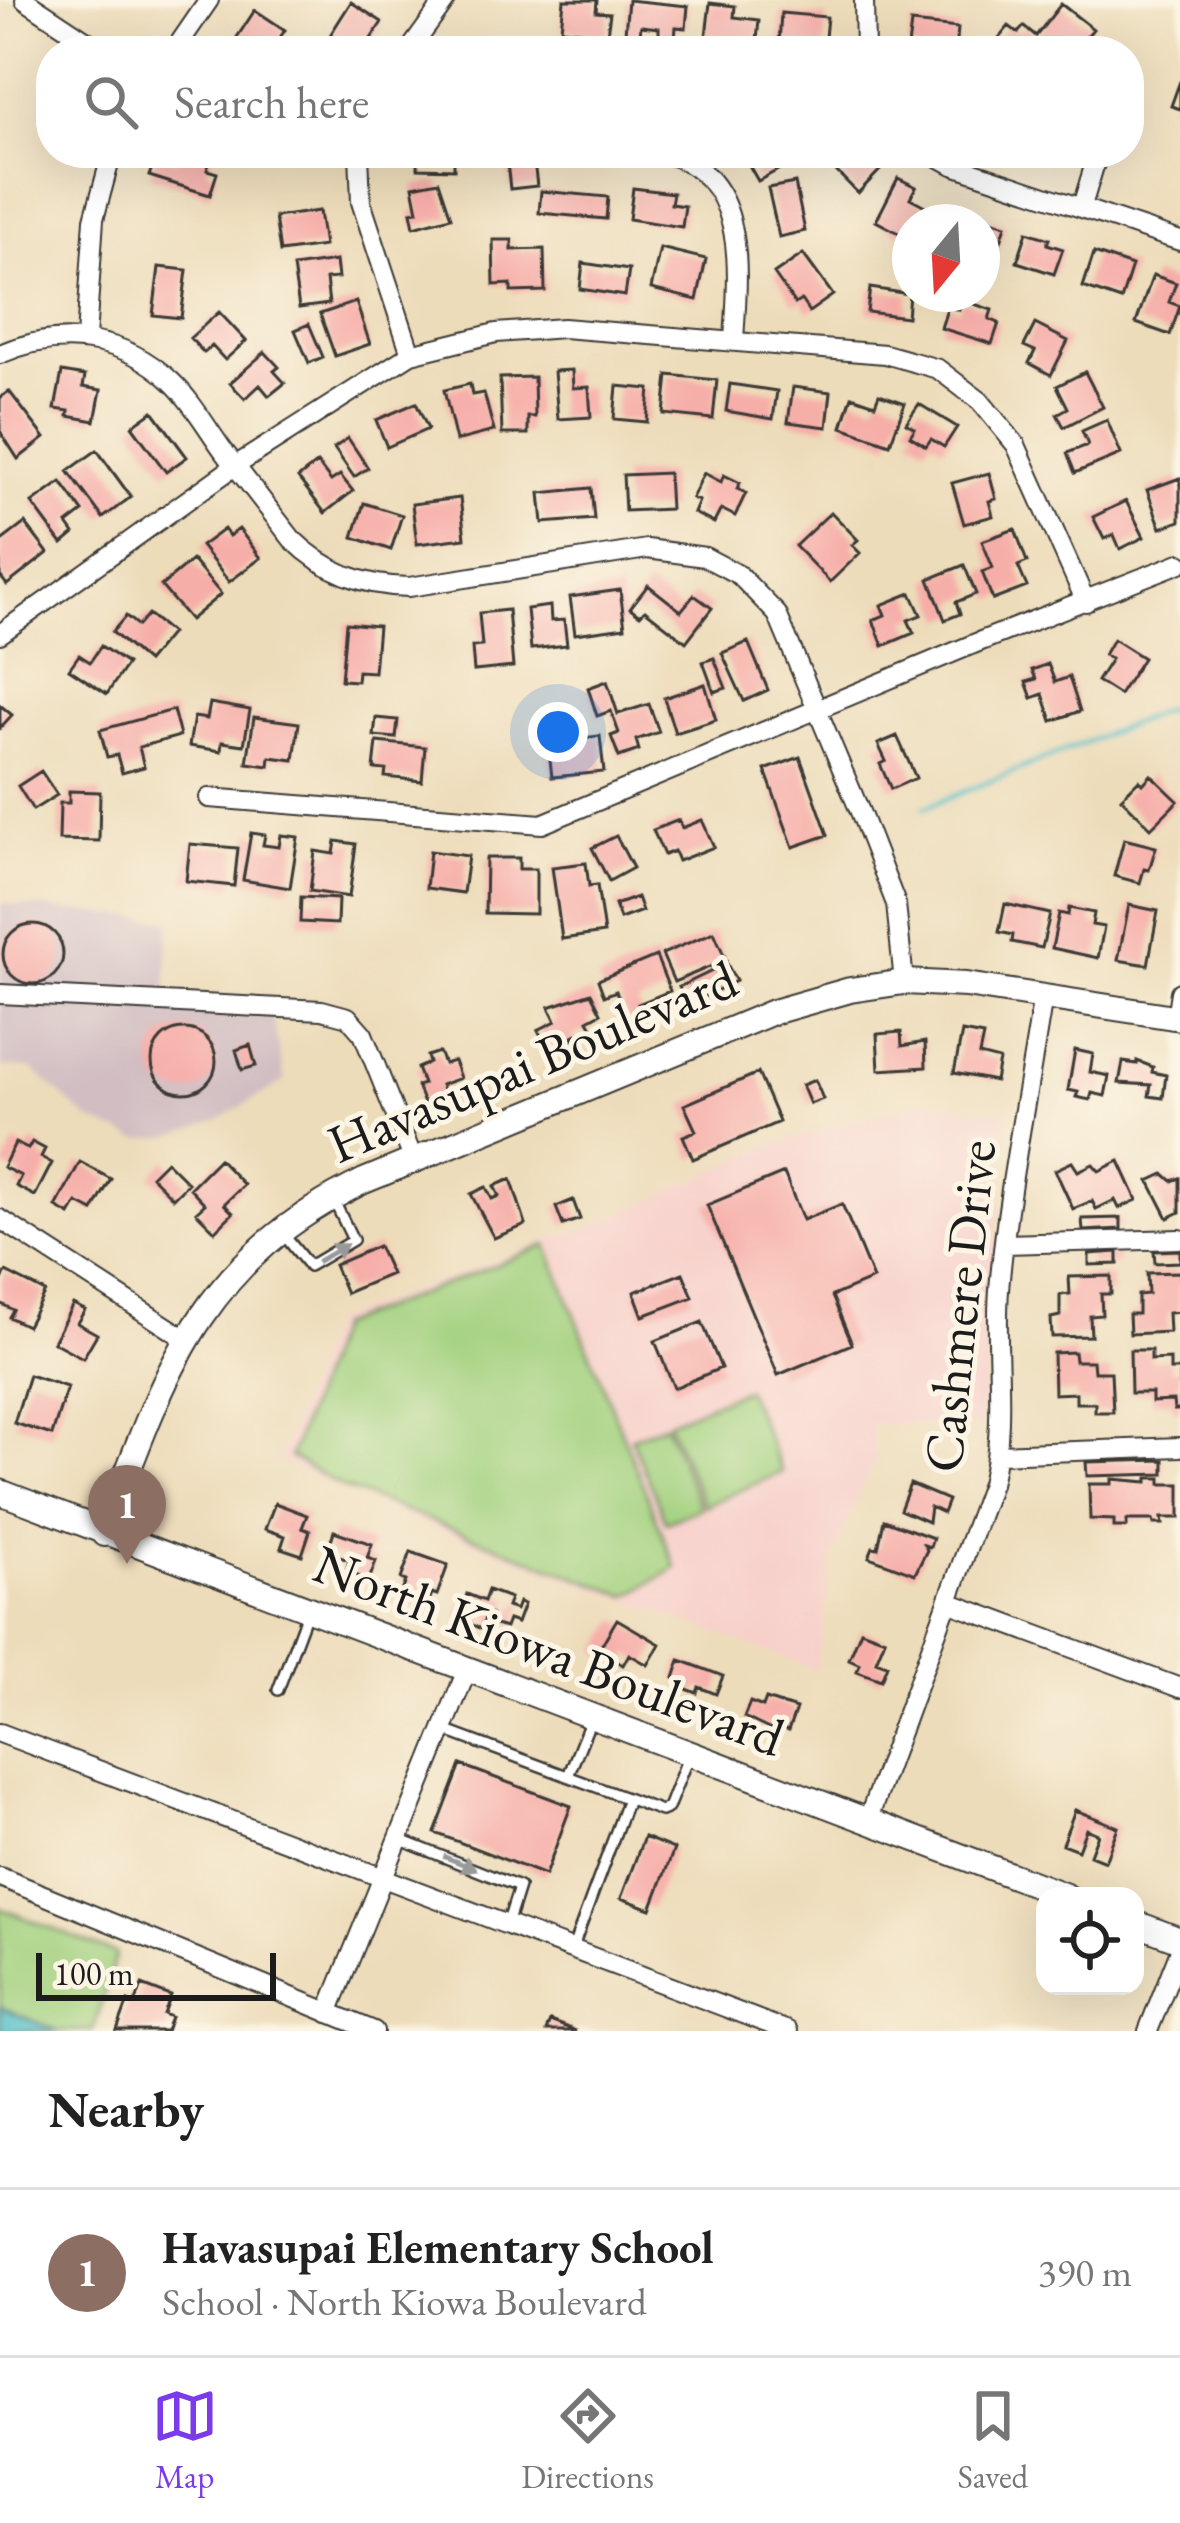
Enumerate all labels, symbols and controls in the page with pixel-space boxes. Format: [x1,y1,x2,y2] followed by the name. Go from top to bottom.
[36,36,1144,168] search box
[78,69,144,135] icon: search
[174,73,369,131] text: Search here
[892,204,1000,312] north arrow
[528,702,588,762] your location
[317,943,748,1179] street label: Havasupai Boulevard
[907,1137,1011,1475] street label: Cashmere Drive
[316,1243,349,1264] one-way arrow
[88,1465,166,1564] pin: 1
[304,1528,795,1772] street label: North Kiowa Boulevard
[443,1855,479,1874] one-way arrow
[1036,1887,1144,1995] map controls
[1036,1887,1144,1995] button: locate
[36,1947,276,2000] scale bar
[54,1952,134,1995] text: 100 m
[48,2076,204,2142] text: Nearby
[162,2218,714,2276] text: Havasupai Elementary School
[77,2247,97,2298] text: 1
[1038,2247,1132,2298] text: 390 m
[162,2276,647,2327] text: School · North Kiowa Boulevard
[152,2383,218,2498] tab: Map
[521,2383,654,2498] tab: Directions
[958,2383,1028,2498] tab: Saved

